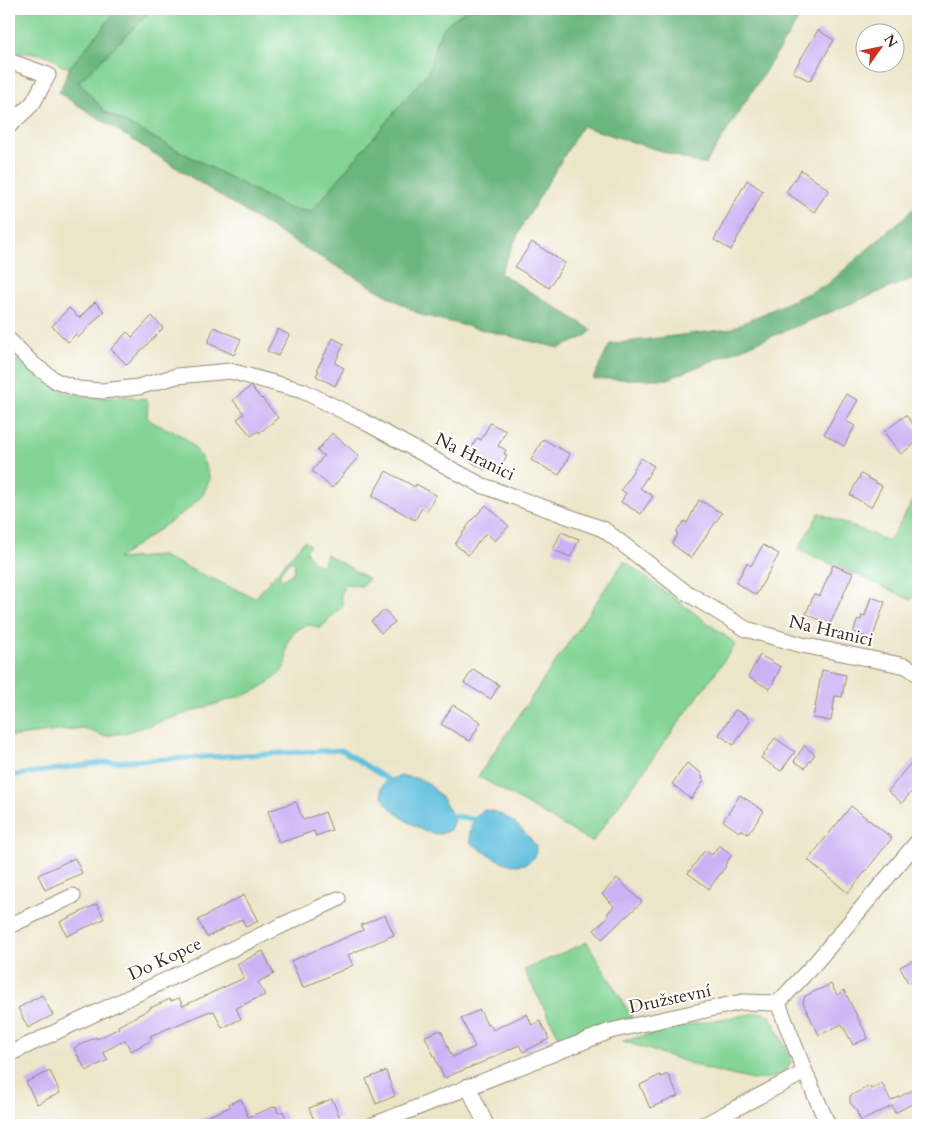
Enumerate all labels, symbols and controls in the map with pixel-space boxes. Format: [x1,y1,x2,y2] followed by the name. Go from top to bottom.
[854,22,904,72] north arrow
[879,31,902,51] text: N
[431,427,519,487] street label: Na Hranici
[786,609,876,653] street label: Na Hranici
[124,931,206,987] street label: Do Kopce
[627,978,713,1020] street label: Družstevní

